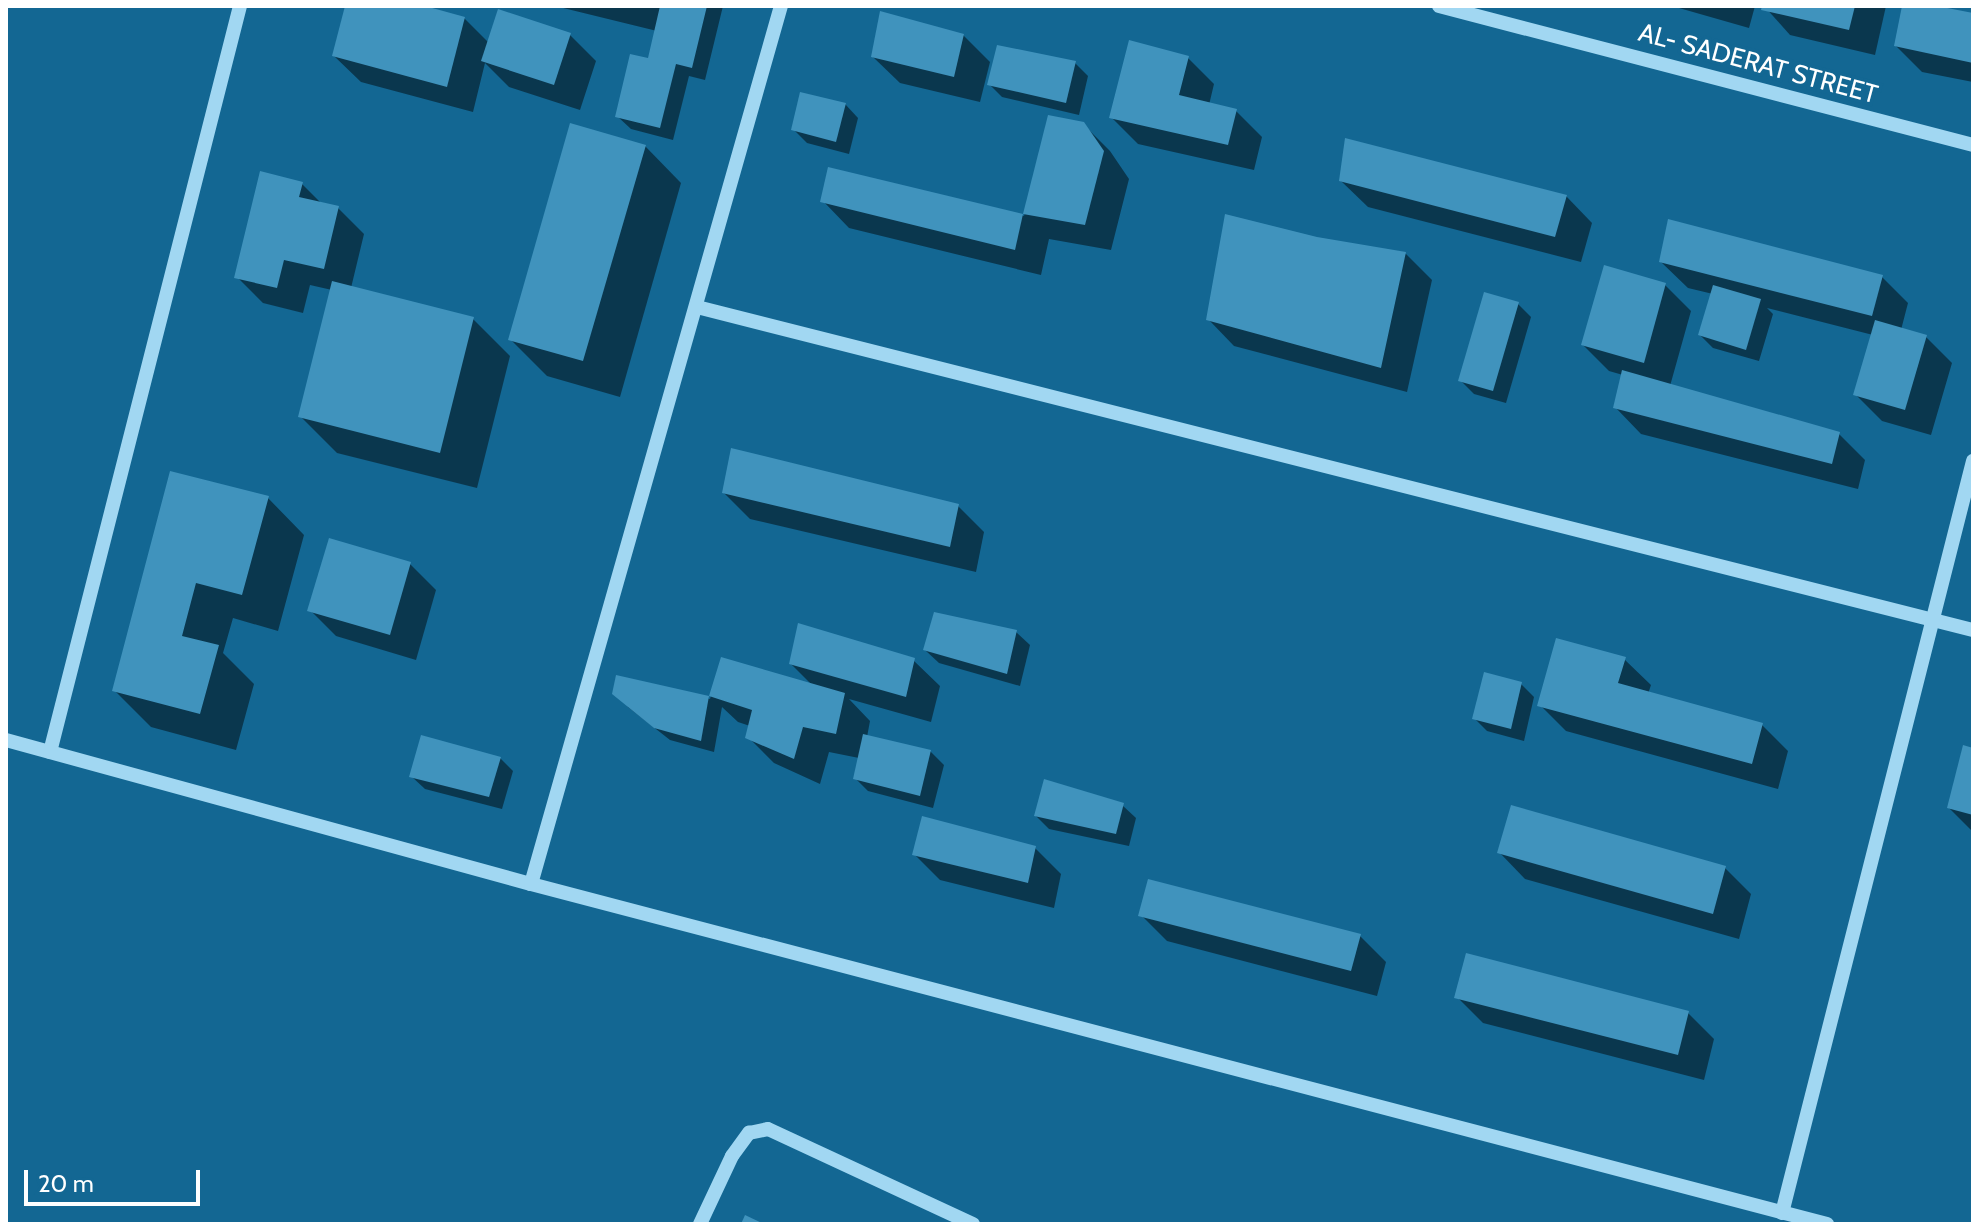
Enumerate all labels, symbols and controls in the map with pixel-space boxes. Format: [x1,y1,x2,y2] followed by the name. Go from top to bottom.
[1635,17,1881,111] street label: AL- SADERAT STREET
[28,1154,204,1204] scale bar
[38,1169,94,1198] text: 20 m

